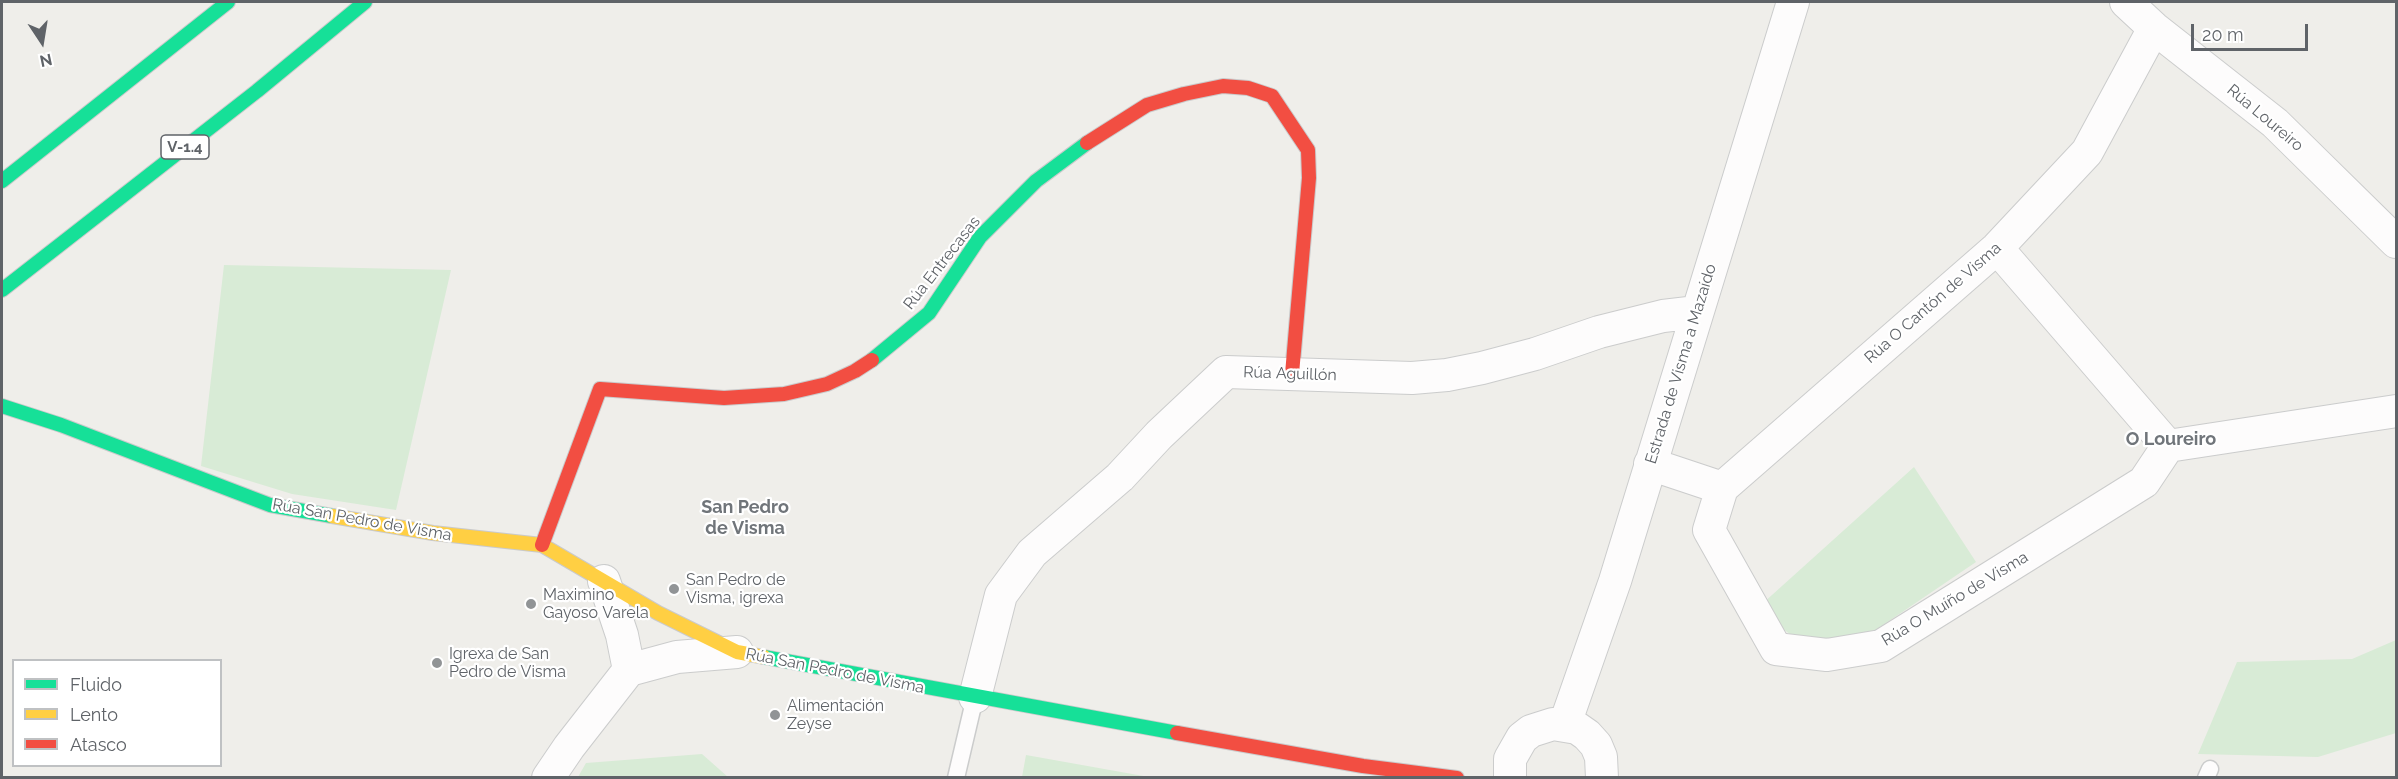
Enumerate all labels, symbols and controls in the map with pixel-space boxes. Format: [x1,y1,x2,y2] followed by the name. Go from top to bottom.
[12,12,72,72] north arrow
[2194,12,2311,50] scale bar
[2202,24,2244,45] text: 20 m
[38,50,54,71] text: N
[2223,80,2307,156] street label: Rúa Loureiro
[161,135,209,159] road number: V-1.4
[900,212,984,314] street label: Rúa Entrecasas
[1861,238,2005,368] street label: Rúa O Cantón de Visma
[1641,262,1721,466] street label: Estrada de Visma a Mazaído
[1243,363,1337,385] street label: Rúa Aguillón
[2126,429,2216,451] district label: O Loureiro
[271,495,453,545] street label: Rúa San Pedro de Visma
[701,497,789,540] district label: San Pedro de Visma
[1878,548,2032,650] street label: Rúa O Muíño de Visma
[686,570,785,608] place label: San Pedro de Visma, igrexa
[667,582,681,596] marker: San Pedro de Visma, igrexa
[543,585,649,623] place label: Maximino Gayoso Varela
[524,597,538,611] marker: Maximino Gayoso Varela
[449,644,566,682] place label: Igrexa de San Pedro de Visma
[744,644,926,698] street label: Rúa San Pedro de Visma
[430,656,444,670] marker: Igrexa de San Pedro de Visma
[12,659,222,767] legend
[70,674,122,695] text: Fluido
[787,696,884,734] place label: Alimentación Zeyse
[70,704,118,725] text: Lento
[768,708,782,722] marker: Alimentación Zeyse
[70,734,127,755] text: Atasco

